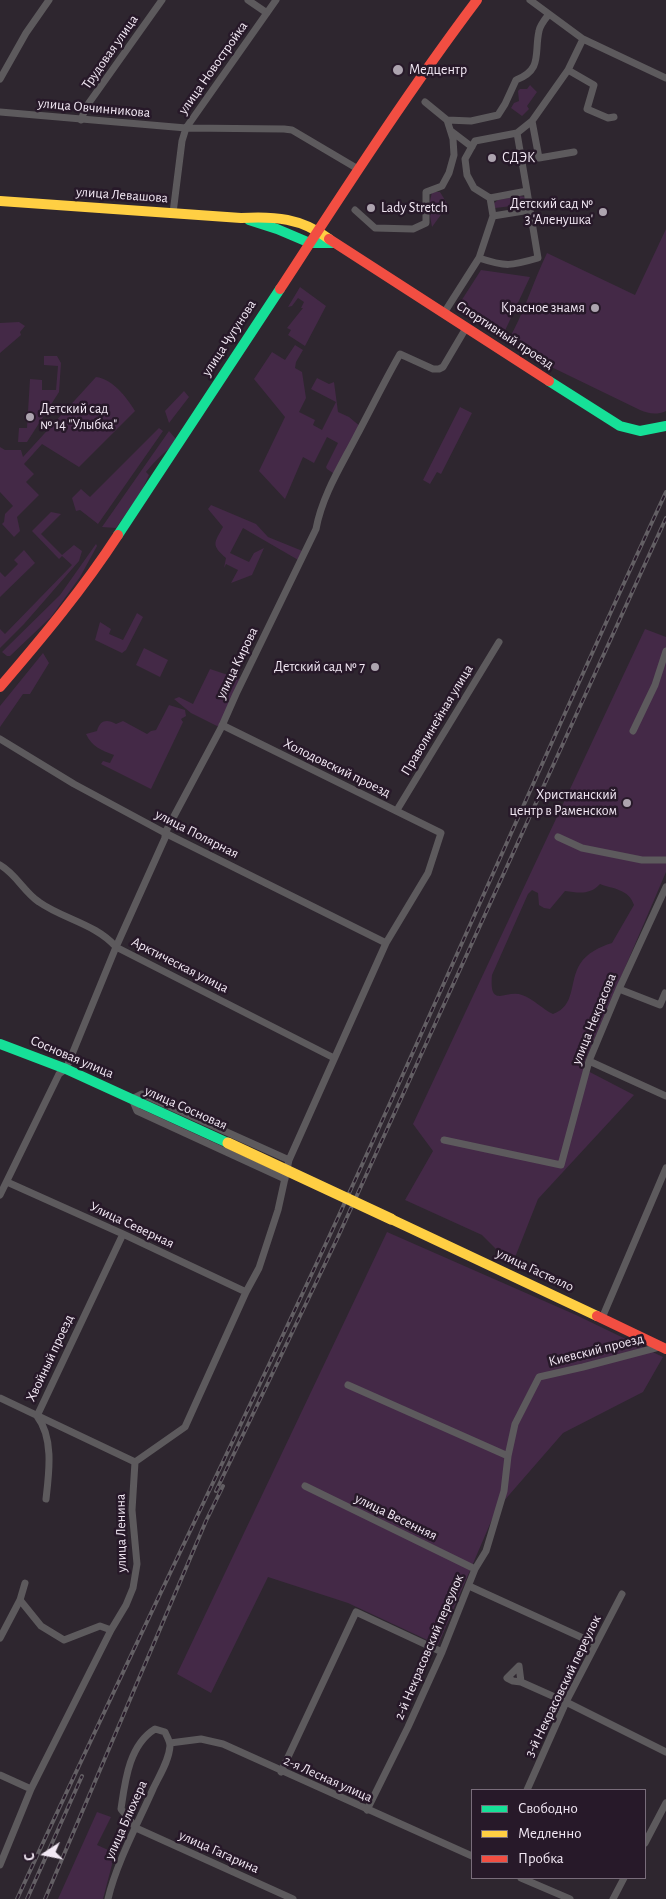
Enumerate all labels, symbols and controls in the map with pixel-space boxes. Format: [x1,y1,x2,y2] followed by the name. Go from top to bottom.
[78,12,142,92] street label: Трудовая улица
[175,18,251,118] street label: улица Новостройка
[409,62,467,78] place label: Медцентр
[391,63,405,77] marker: Медцентр
[37,95,151,121] street label: улица Овчинникова
[502,150,535,166] place label: СДЭК
[486,152,498,164] marker: СДЭК
[75,183,169,207] street label: улица Левашова
[510,196,593,228] place label: Детский сад № 3 'Аленушка'
[381,200,448,216] place label: Lady Stretch
[365,202,377,214] marker: Lady Stretch
[597,206,609,218] marker: Детский сад № 3 'Аленушка'
[198,297,260,379] street label: улица Чугунова
[453,297,557,373] street label: Спортивный проезд
[501,300,585,316] place label: Красное знамя
[589,302,601,314] marker: Красное знамя
[40,401,117,434] place label: Детский сад № 14 "Улыбка"
[24,411,36,423] marker: Детский сад № 14 "Улыбка"
[212,624,262,702] street label: улица Кирова
[274,659,365,675] place label: Детский сад № 7
[369,661,381,673] marker: Детский сад № 7
[397,661,477,779] street label: Праволинейная улица
[281,735,393,801] street label: Холодовский проезд
[510,787,617,820] place label: Христианский центр в Раменском
[621,797,633,809] marker: Христианский центр в Раменском
[152,806,242,862] street label: улица Полярная
[129,933,231,997] street label: Арктическая улица
[568,971,620,1067] street label: улица Некрасова
[28,1032,116,1082] street label: Сосновая улица
[142,1082,230,1134] street label: улица Сосновая
[87,1198,177,1252] street label: Улица Северная
[494,1245,576,1295] street label: улица Гастелло
[22,1312,78,1404] street label: Хвойный проезд
[547,1330,645,1370] street label: Киевский проезд
[352,1490,440,1544] street label: улица Весенняя
[112,1494,130,1572] street label: улица Ленина
[391,1572,467,1722] street label: 2-й Некрасовский переулок
[521,1612,605,1760] street label: 3-й Некрасовский переулок
[281,1752,375,1806] street label: 2-я Лесная улица
[101,1778,151,1862] street label: улица Блюхера
[471,1789,646,1879] legend
[518,1801,578,1816] text: Свободно
[518,1826,582,1841] text: Медленно
[176,1827,262,1877] street label: улица Гагарина
[20,1829,70,1879] north arrow
[518,1851,564,1866] text: Пробка
[23,1852,38,1862] text: С

